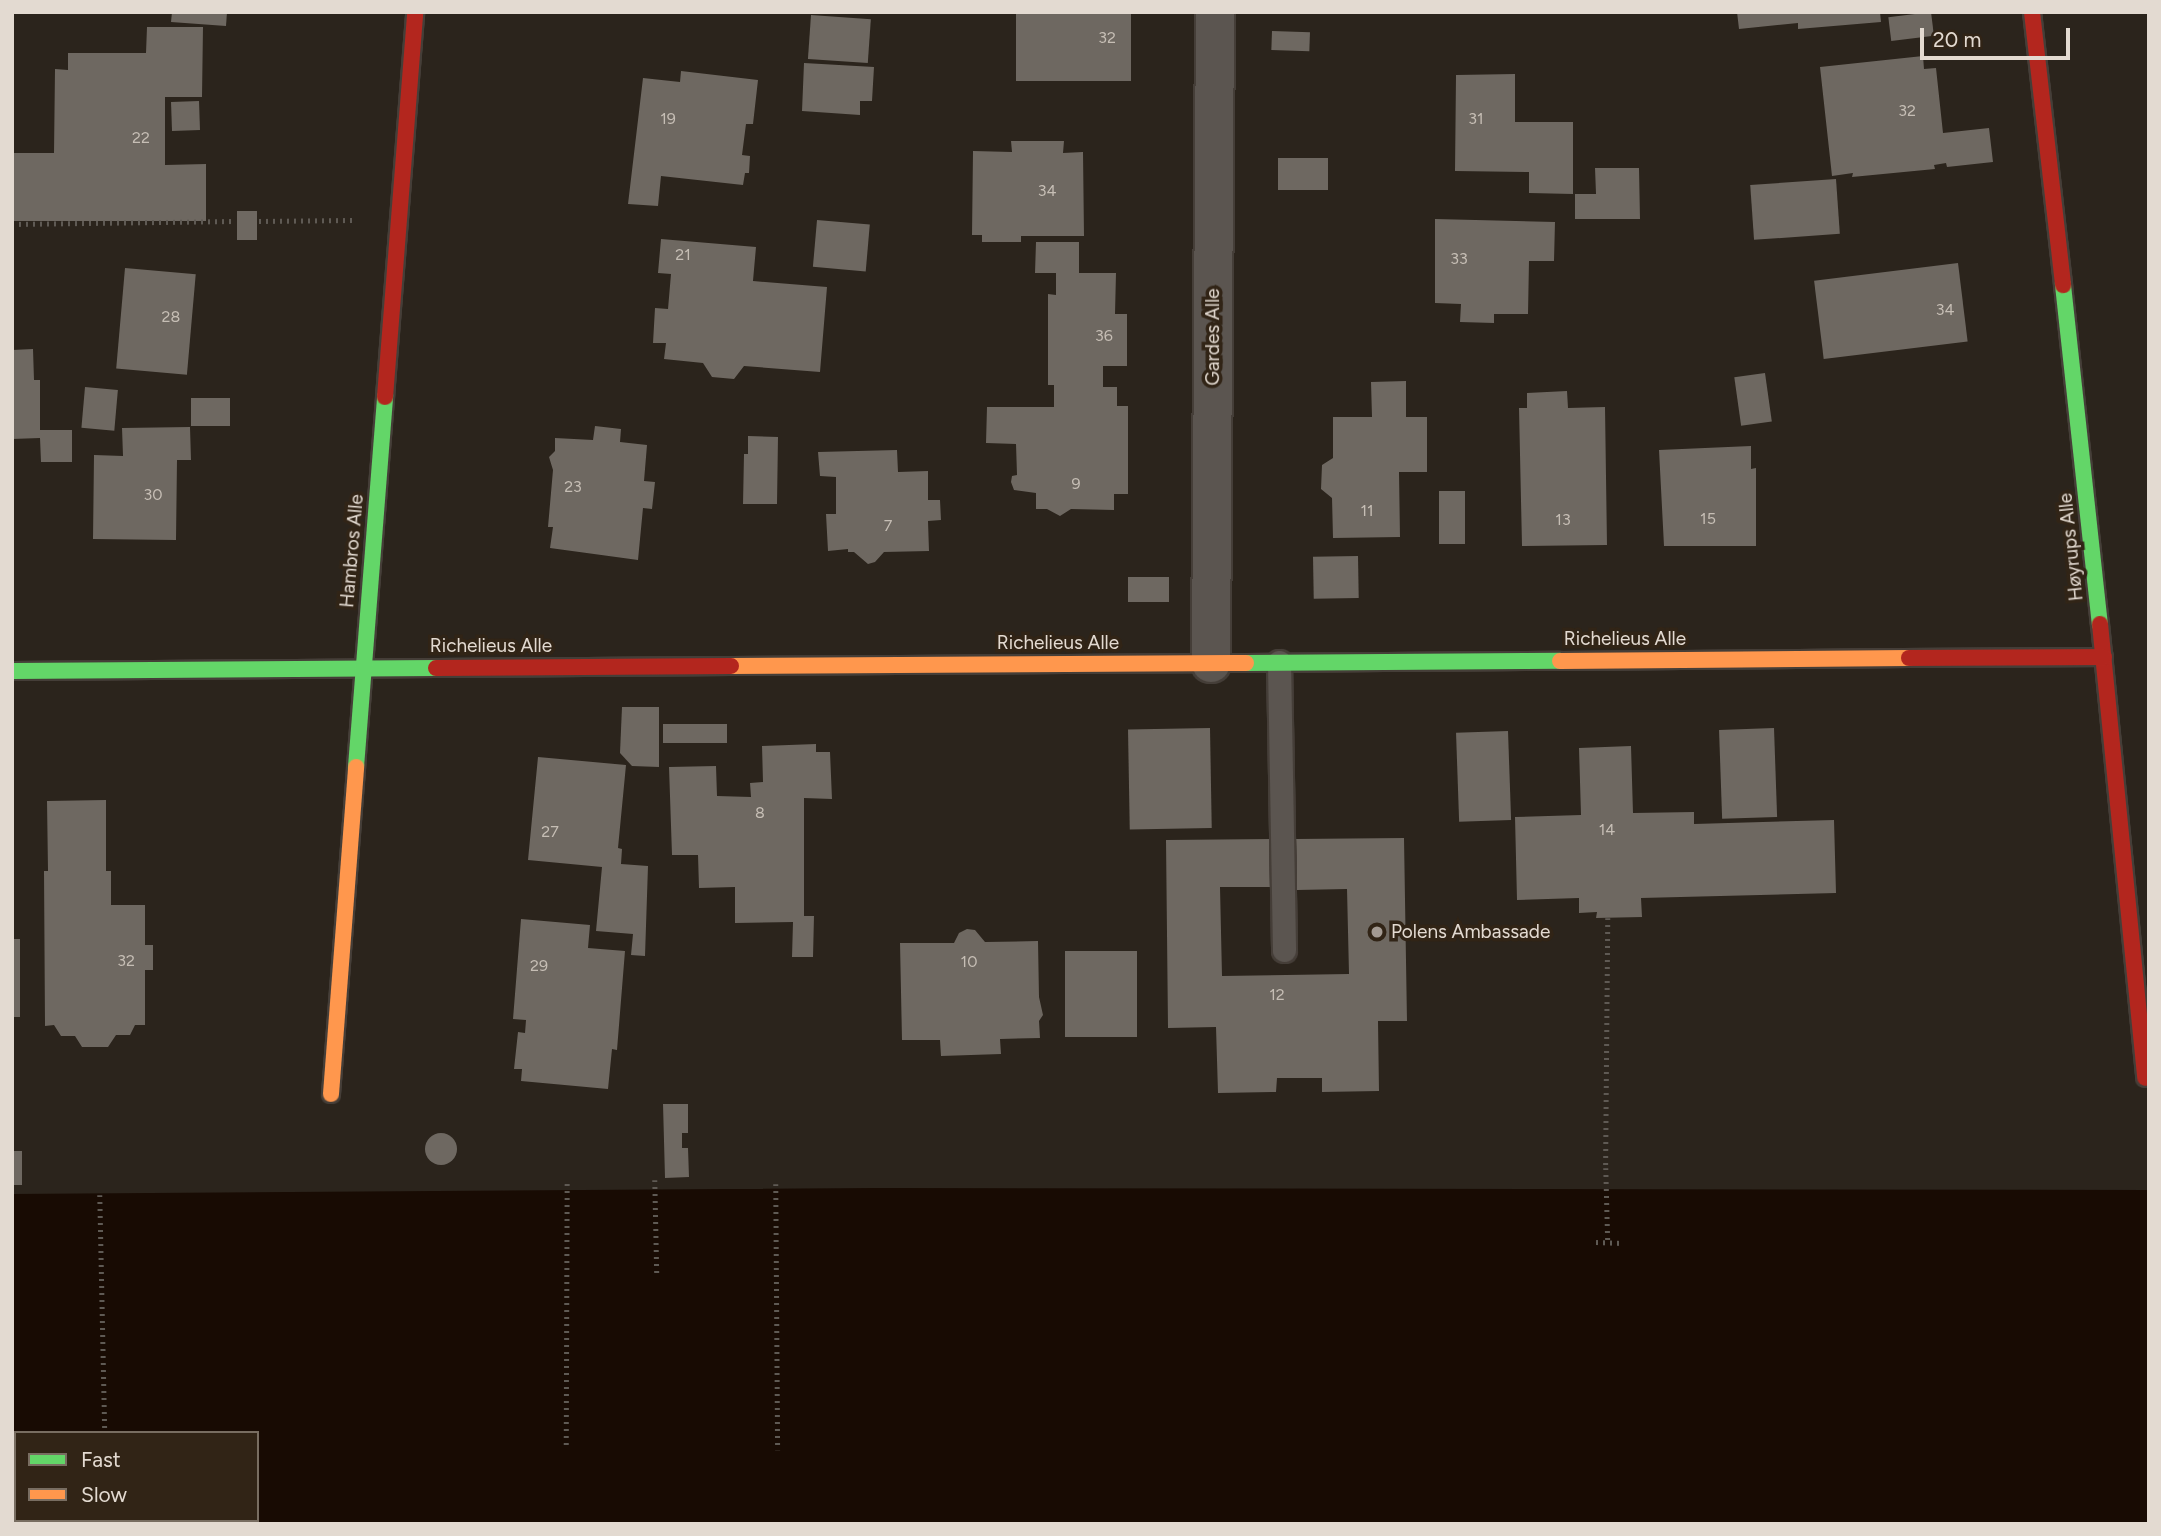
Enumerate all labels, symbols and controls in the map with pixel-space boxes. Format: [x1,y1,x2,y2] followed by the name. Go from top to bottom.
[1923,14,2074,58] scale bar
[1933,27,1981,52] text: 20 m
[1098,28,1116,48] house number: 32
[1898,101,1916,121] house number: 32
[660,109,676,129] house number: 19
[1468,109,1484,129] house number: 31
[132,128,150,148] house number: 22
[1038,181,1056,201] house number: 34
[675,245,691,265] house number: 21
[1450,249,1468,269] house number: 33
[1202,288,1224,386] street label: Gardes Alle
[1936,300,1954,320] house number: 34
[162,307,180,327] house number: 28
[1095,326,1113,346] house number: 36
[1071,474,1081,494] house number: 9
[564,477,582,497] house number: 23
[144,485,162,505] house number: 30
[2054,492,2088,602] street label: Høyrups Alle
[336,493,368,609] street label: Hambros Alle
[1360,501,1374,521] house number: 11
[1700,509,1716,529] house number: 15
[1555,510,1571,530] house number: 13
[884,516,892,536] house number: 7
[1564,628,1686,650] street label: Richelieus Alle
[997,632,1119,654] street label: Richelieus Alle
[430,635,552,657] street label: Richelieus Alle
[755,803,765,823] house number: 8
[1599,820,1615,840] house number: 14
[541,822,559,842] house number: 27
[1391,921,1550,943] place label: Polens Ambassade
[1369,924,1385,940] marker: Polens Ambassade
[117,951,135,971] house number: 32
[961,952,977,972] house number: 10
[530,956,548,976] house number: 29
[1269,985,1285,1005] house number: 12
[14,1431,259,1522] legend
[81,1447,121,1472] text: Fast
[81,1482,127,1507] text: Slow

